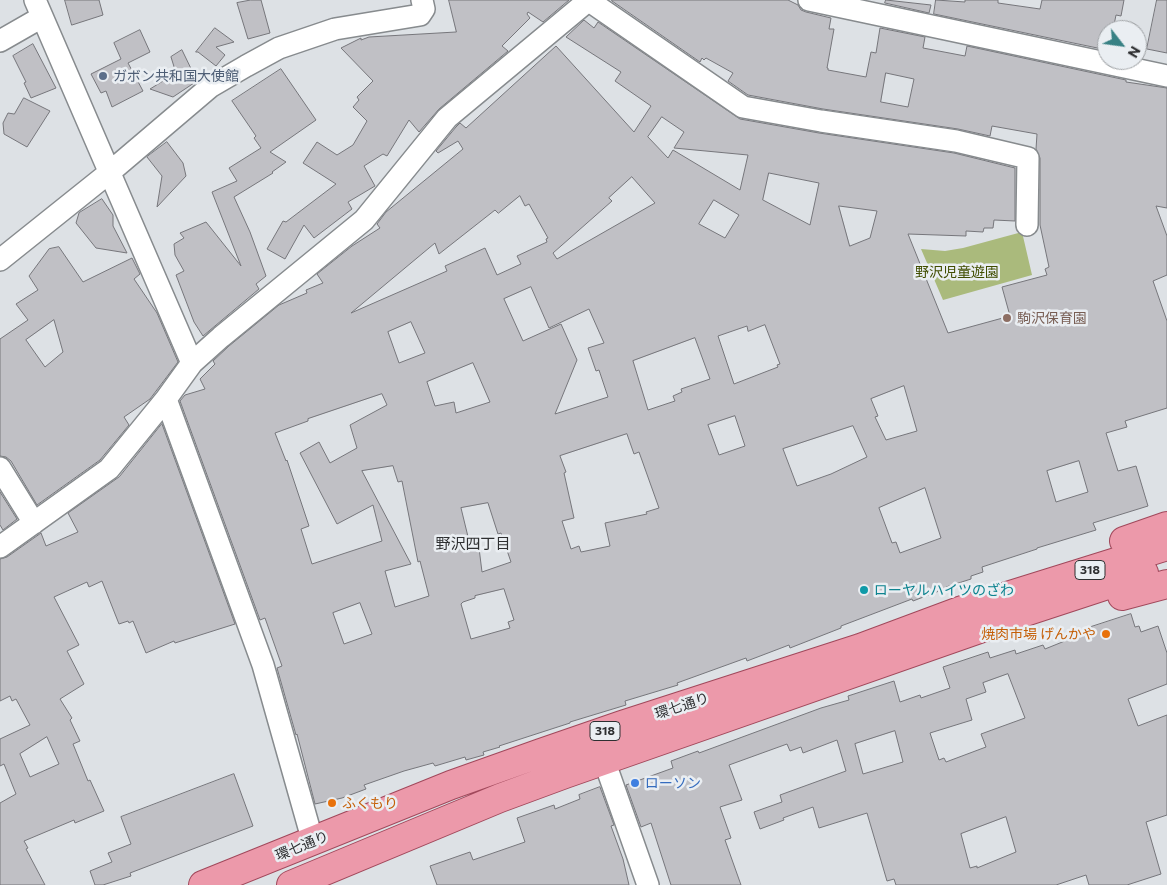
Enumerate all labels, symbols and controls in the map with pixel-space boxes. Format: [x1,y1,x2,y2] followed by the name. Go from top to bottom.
[1097,20,1147,70] north arrow
[1125,43,1145,61] text: N
[113,68,239,84] place label: ガボン共和国大使館
[97,70,109,82] marker: ガボン共和国大使館
[915,264,999,280] park label: 野沢児童遊園
[1017,310,1087,326] place label: 駒沢保育園
[1001,312,1013,324] marker: 駒沢保育園
[436,535,510,553] district label: 野沢四丁目
[1075,560,1105,580] road number: 318
[874,582,1014,598] place label: ローヤルハイツのざわ
[858,584,870,596] marker: ローヤルハイツのざわ
[981,626,1096,642] place label: 焼肉市場 げんかや
[1100,628,1112,640] marker: 焼肉市場 げんかや
[653,689,711,723] street label: 環七通り
[590,721,620,740] road number: 318
[645,775,701,791] place label: ローソン
[629,777,641,789] marker: ローソン
[342,795,398,811] place label: ふくもり
[326,797,338,809] marker: ふくもり
[273,828,331,864] street label: 環七通り

